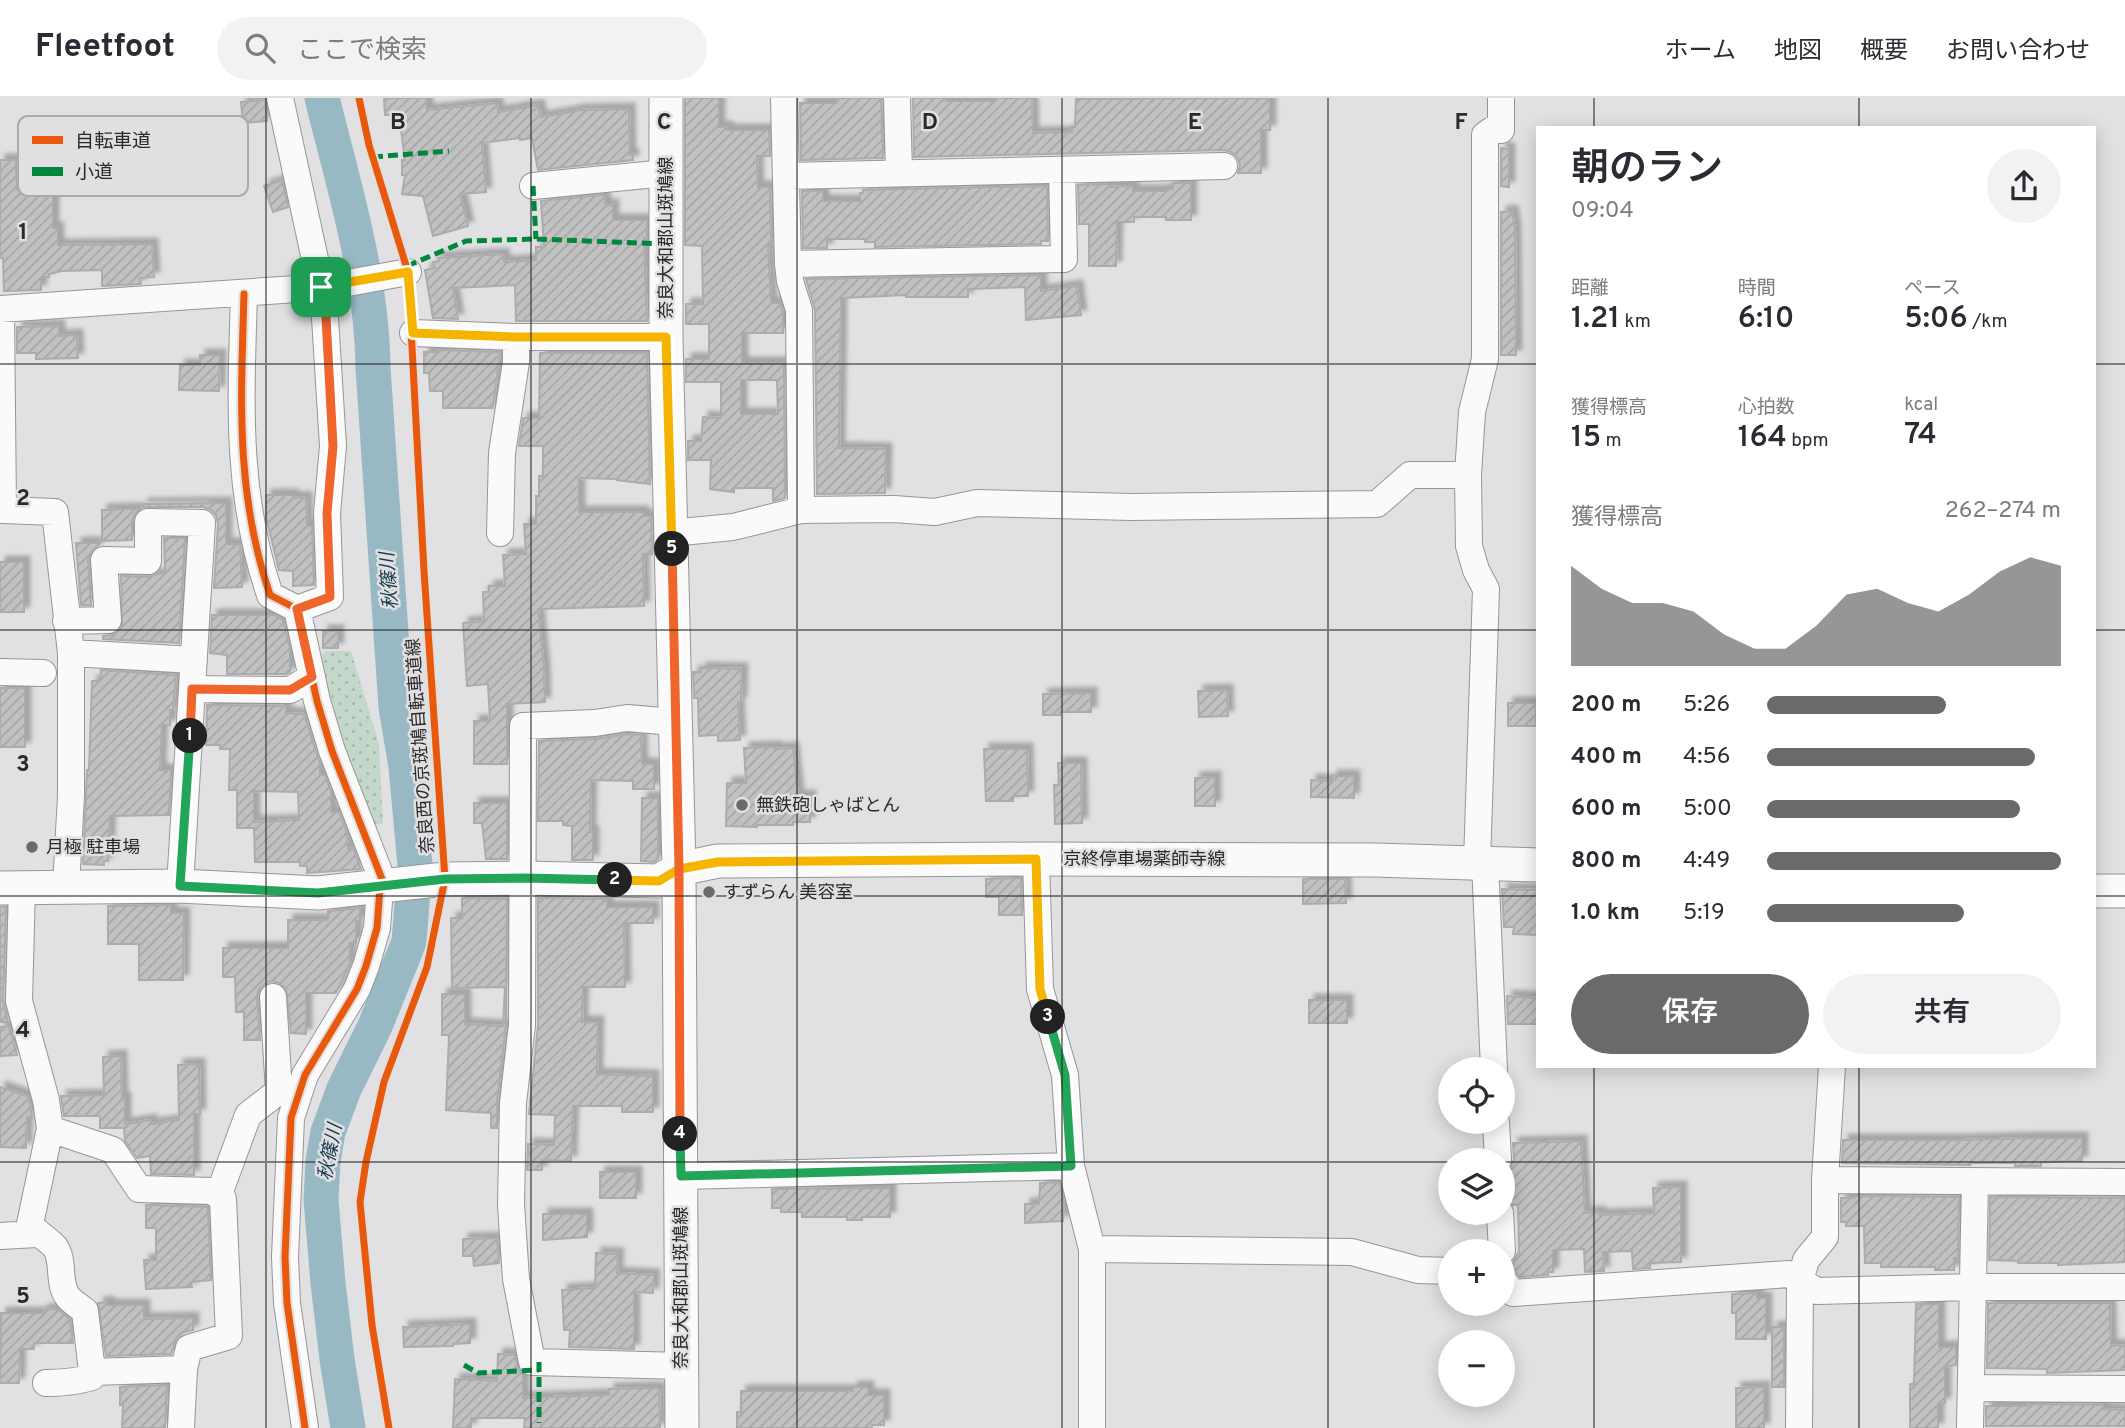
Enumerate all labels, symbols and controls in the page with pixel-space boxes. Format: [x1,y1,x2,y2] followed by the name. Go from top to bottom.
[217,17,707,80] search box
[35,27,175,69] text: Fleetfoot
[241,29,279,67] icon: search
[297,35,427,68] text: ここで検索
[1665,37,1736,67] text: ホーム
[1774,37,1822,67] text: 地図
[1860,37,1908,67] text: 概要
[1946,37,2090,67] text: お問い合わせ
[390,109,406,138] text: B
[657,109,671,138] text: C
[922,109,938,138] text: D
[1188,109,1202,138] text: E
[1454,109,1468,138] text: F
[18,116,248,196] legend
[75,130,151,154] text: 自転車道
[1571,146,1723,195] text: 朝のラン
[1987,149,2061,223] button: share
[656,157,679,319] street label: 奈良大和郡山斑鳩線
[75,161,113,185] text: 小道
[1571,197,1634,226] text: 09:04
[18,219,28,248] text: 1
[291,257,351,317] pin
[302,268,340,306] icon: arrive
[1571,277,1609,301] text: 距離
[1738,277,1776,301] text: 時間
[1904,277,1960,301] text: ペース
[1571,301,1620,338] text: 1.21
[1738,301,1794,338] text: 6:10
[1904,301,1968,338] text: 5:06
[1620,310,1651,334] text: km
[1968,310,2008,334] text: /km
[1904,393,1938,417] text: kcal
[1571,396,1647,420] text: 獲得標高
[1738,396,1795,420] text: 心拍数
[1904,417,1937,454] text: 74
[1571,420,1601,457] text: 15
[1738,420,1787,457] text: 164
[1601,429,1622,453] text: m
[1787,429,1829,453] text: bpm
[16,485,30,514] text: 2
[1945,497,2061,526] text: 262–274 m
[1571,504,1663,533] text: 獲得標高
[654,532,690,566] pin: 5
[666,536,677,560] text: 5
[376,550,404,610] water label: 秋篠川
[402,637,441,854] street label: 奈良西の京斑鳩自転車道線
[1571,691,1641,720] text: 200 m
[1683,691,1730,720] text: 5:26
[172,718,208,754] pin: 1
[186,723,193,747] text: 1
[1571,743,1642,772] text: 400 m
[1683,743,1730,772] text: 4:56
[16,751,30,780] text: 3
[756,795,900,818] place label: 無鉄砲しゃばとん
[1571,795,1641,824] text: 600 m
[1683,795,1732,824] text: 5:00
[734,797,750,813] marker: 無鉄砲しゃばとん
[46,837,140,860] place label: 月極 駐車場
[24,839,40,855] marker: 月極 駐車場
[1571,847,1641,876] text: 800 m
[1683,847,1730,876] text: 4:49
[1063,849,1225,872] street label: 京終停車場薬師寺線
[598,862,632,898] pin: 2
[609,867,620,891] text: 2
[723,882,853,905] place label: すずらん 美容室
[701,884,717,900] marker: すずらん 美容室
[1571,899,1640,928] text: 1.0 km
[1683,899,1725,928] text: 5:19
[1571,974,1809,1054] button: 保存
[1823,974,2061,1054] button: 共有
[1030,1000,1066,1034] pin: 3
[1042,1004,1053,1028] text: 3
[16,1017,30,1046] text: 4
[1438,1057,1515,1407] map controls
[1438,1057,1515,1134] button: locate
[662,1116,698,1152] pin: 4
[314,1120,349,1183] water label: 秋篠川
[673,1121,686,1145] text: 4
[1438,1148,1515,1225] button: layers
[671,1207,694,1369] street label: 奈良大和郡山斑鳩線
[1438,1239,1515,1316] button: +
[16,1283,30,1312] text: 5
[1438,1330,1515,1407] button: −

